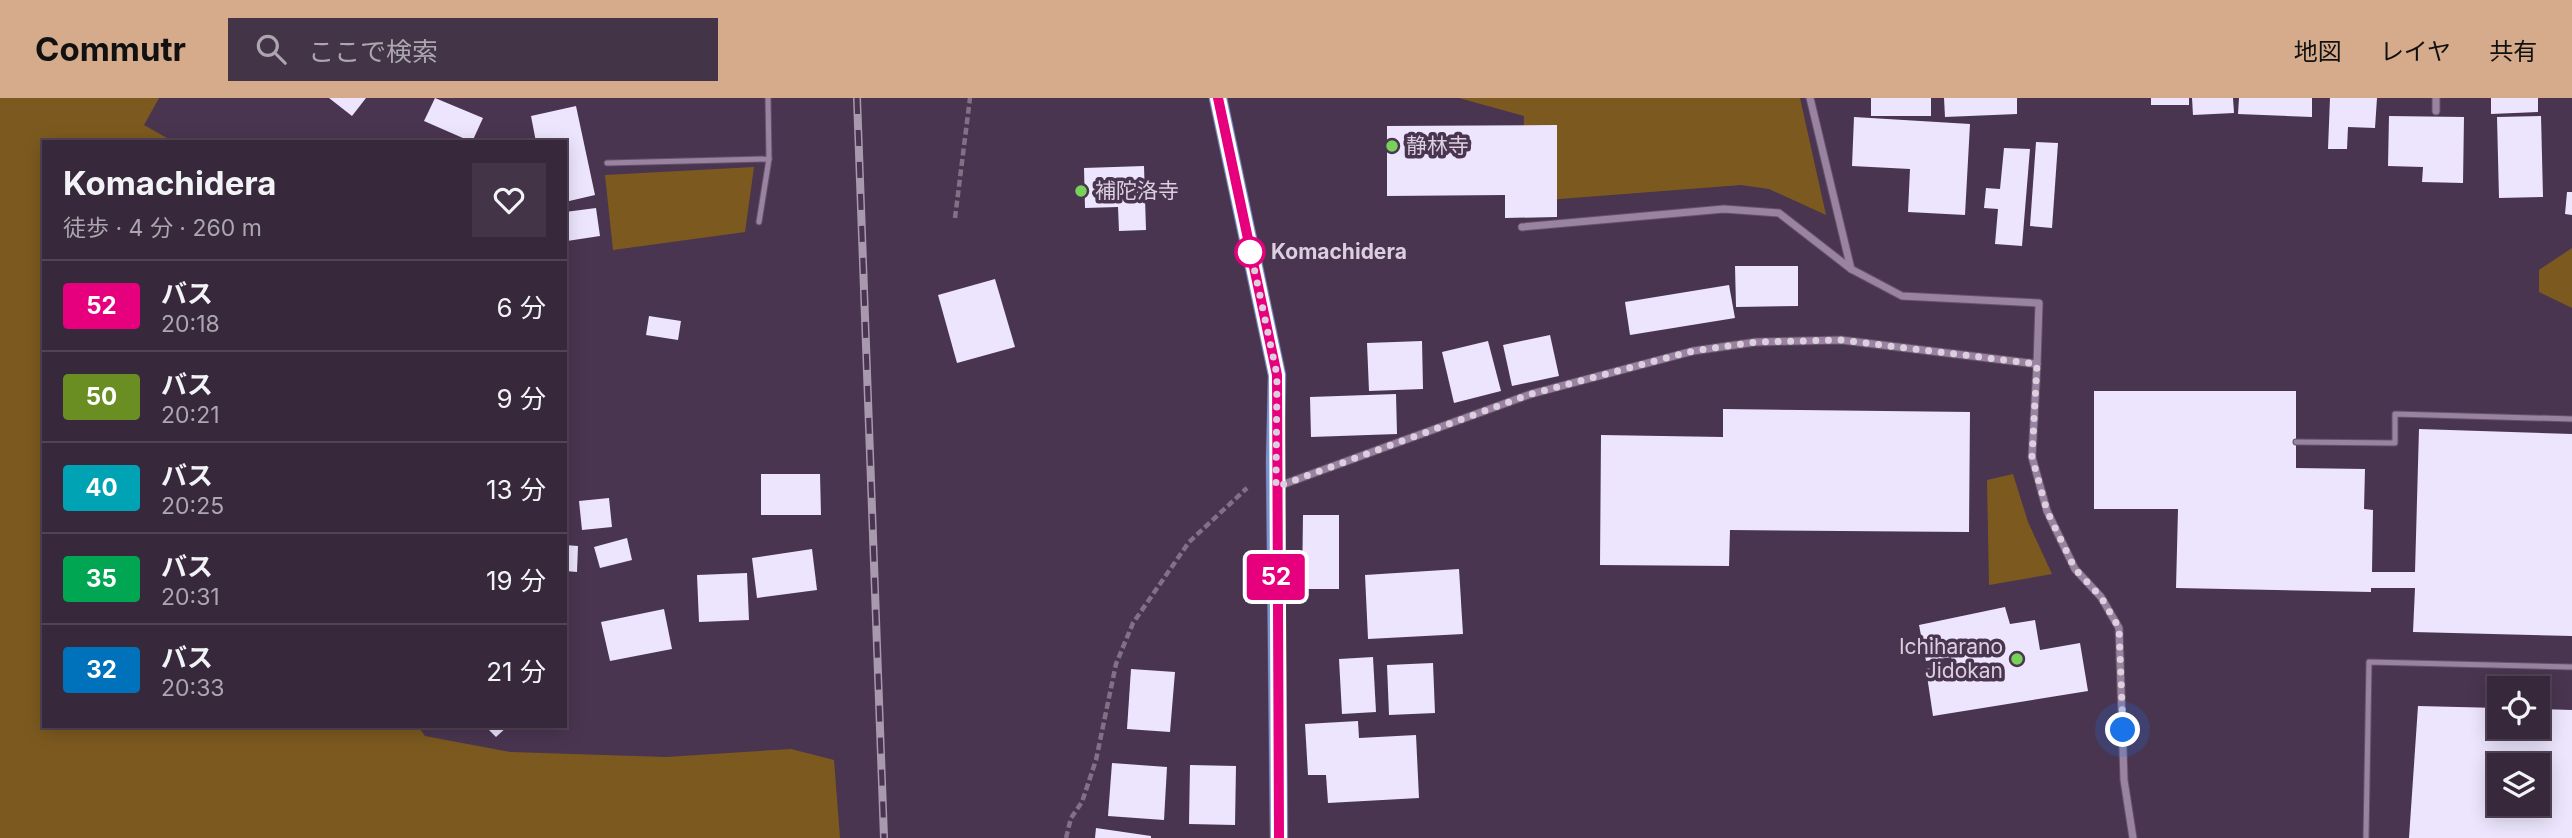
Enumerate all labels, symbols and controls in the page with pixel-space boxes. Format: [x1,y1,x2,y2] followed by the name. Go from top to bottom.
[228,18,718,81] search box
[35,29,186,69] text: Commutr
[252,30,290,68] icon: search
[308,36,438,67] text: ここで検索
[2294,37,2342,66] text: 地図
[2380,37,2451,66] text: レイヤ
[2489,37,2537,66] text: 共有
[1406,133,1469,158] place label: 静林寺
[1384,138,1400,154] marker: 静林寺
[63,163,276,203] text: Komachidera
[472,163,546,237] button: heart
[1095,178,1179,203] place label: 補陀洛寺
[1073,183,1089,199] marker: 補陀洛寺
[63,214,262,242] text: 徒歩 · 4 分 · 260 m
[1235,237,1265,267] marker: Komachidera
[1271,239,1407,264] place label: Komachidera
[161,278,213,309] text: バス
[86,291,117,320] text: 52
[497,292,546,323] text: 6 分
[161,310,220,338] text: 20:18
[161,369,213,400] text: バス
[86,382,117,411] text: 50
[497,383,546,414] text: 9 分
[161,401,220,429] text: 20:21
[161,460,213,491] text: バス
[85,473,118,502] text: 40
[486,474,546,505] text: 13 分
[161,492,224,520] text: 20:25
[161,551,213,582] text: バス
[1244,554,1308,600] line badge: 52
[1261,562,1291,591] text: 52
[86,564,117,593] text: 35
[486,565,546,596] text: 19 分
[161,583,220,611] text: 20:31
[1899,634,2003,683] place label: Ichiharano Jidokan
[161,642,213,673] text: バス
[2009,651,2025,667] marker: Ichiharano Jidokan
[86,655,117,684] text: 32
[486,656,546,687] text: 21 分
[161,674,225,702] text: 20:33
[2487,676,2550,816] map controls
[2487,676,2550,739] button: locate
[2105,712,2140,747] your location
[2487,753,2550,816] button: layers

